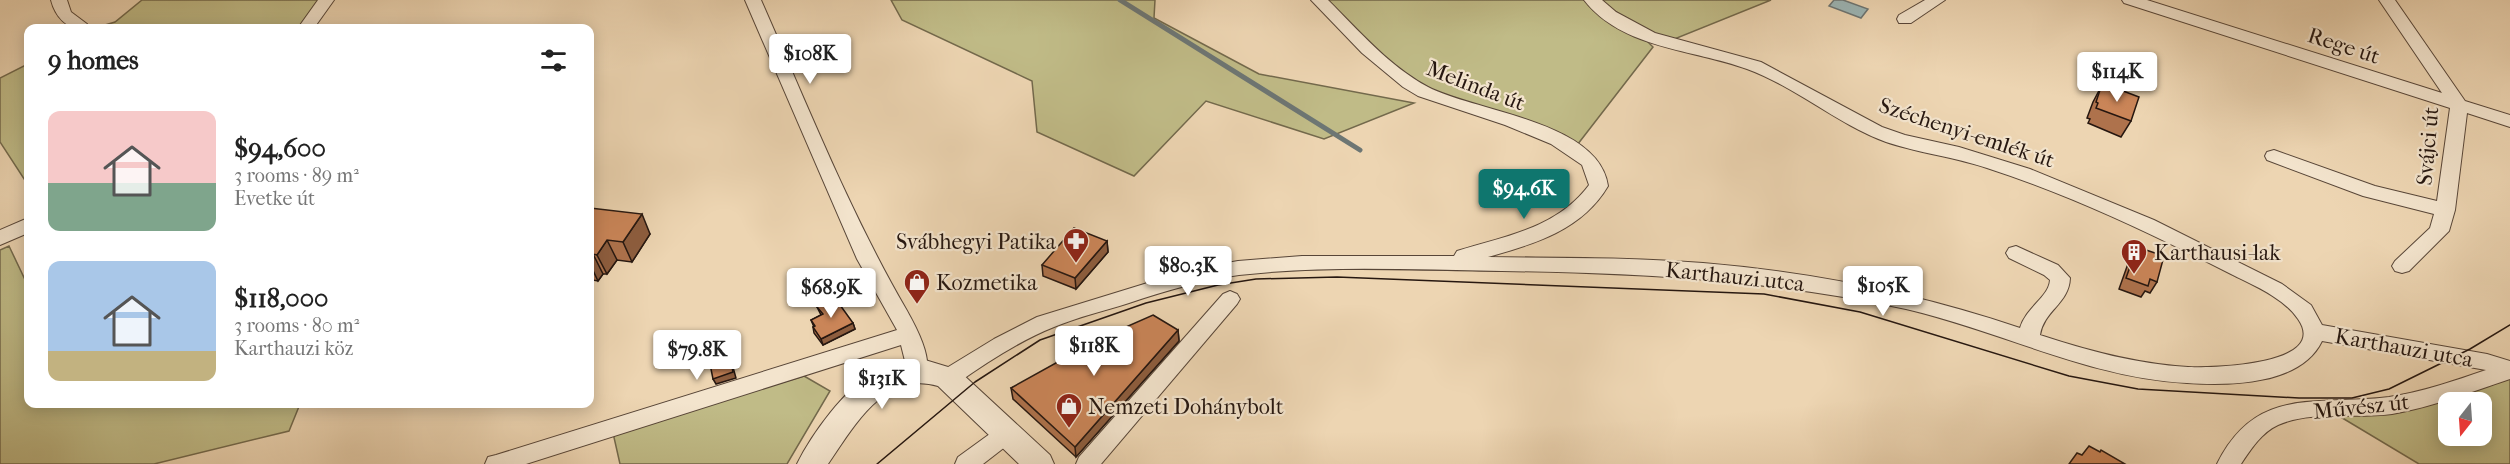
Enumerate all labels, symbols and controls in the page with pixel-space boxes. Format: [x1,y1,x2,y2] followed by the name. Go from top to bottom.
[2304,22,2383,70] street label: Rege út
[768,34,852,85] pin: $108K
[783,42,837,65] text: $108K
[537,44,570,77] icon: filters
[48,45,139,76] text: 9 homes
[2075,52,2159,103] pin: $114K
[1423,55,1529,117] street label: Melinda út
[2091,60,2143,83] text: $114K
[1876,92,2058,174] street label: Széchenyi-emlék út
[2412,106,2444,186] street label: Svájci út
[234,133,326,164] text: $94,600
[96,135,168,207] icon: home
[234,164,359,187] text: 3 rooms · 89 m²
[1475,169,1573,220] pin: $94.6K
[1493,177,1555,200] text: $94.6K
[234,187,315,210] text: Evetke út
[1061,226,1091,264] pharmacy icon: Svábhegyi Patika
[896,229,1057,255] place label: Svábhegyi Patika
[2119,237,2149,275] building icon: Karthausi-lak
[2154,240,2281,266] place label: Karthausi-lak
[1139,246,1237,297] pin: $80.3K
[1159,254,1217,277] text: $80.3K
[1664,257,1807,297] street label: Karthauzi utca
[1841,266,1925,317] pin: $105K
[902,267,932,305] shop icon: Kozmetika
[782,268,880,319] pin: $68.9K
[936,270,1038,296] place label: Kozmetika
[1857,274,1909,297] text: $105K
[801,276,861,299] text: $68.9K
[234,283,328,314] text: $118,000
[96,285,168,357] icon: home
[234,314,359,337] text: 3 rooms · 80 m²
[2333,323,2476,373] street label: Karthauzi utca
[1052,326,1136,377] pin: $118K
[648,330,746,381] pin: $79.8K
[1069,334,1119,357] text: $118K
[234,337,353,360] text: Karthauzi köz
[667,338,727,361] text: $79.8K
[840,359,924,410] pin: $131K
[858,367,906,390] text: $131K
[2312,389,2411,425] street label: Művész út
[1054,391,1084,429] shop icon: Nemzeti Dohánybolt
[2438,392,2492,446] north arrow
[2438,392,2492,446] map controls
[1088,394,1284,420] place label: Nemzeti Dohánybolt

